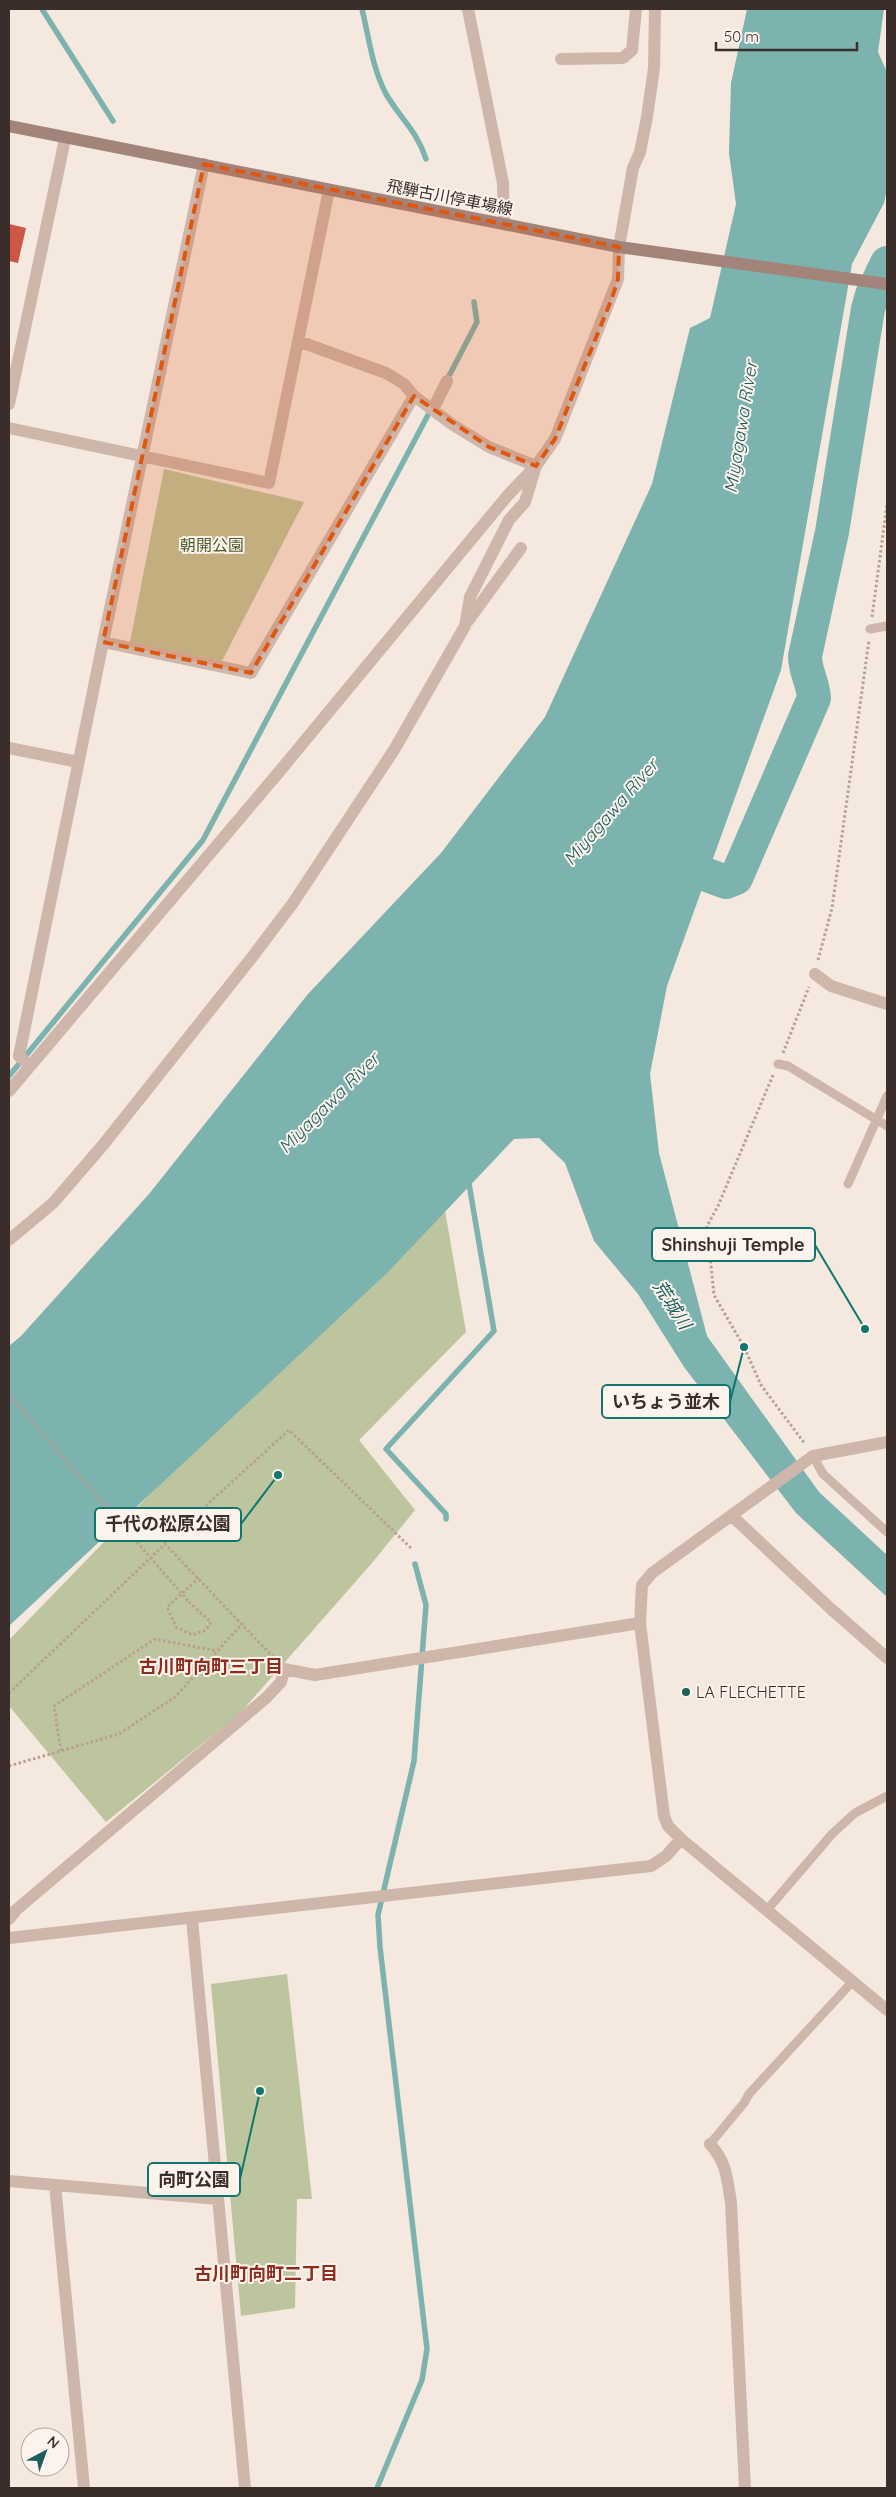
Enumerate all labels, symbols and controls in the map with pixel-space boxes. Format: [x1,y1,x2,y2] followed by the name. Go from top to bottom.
[716,20,857,52] scale bar
[724,27,759,46] text: 50 m
[385,175,515,219] street label: 飛騨古川停車場線
[719,357,763,495] water label: Miyagawa River
[180,535,244,555] park label: 朝開公園
[558,752,665,870] water label: Miyagawa River
[273,1046,386,1158] water label: Miyagawa River
[652,1228,815,1261] callout: Shinshuji Temple
[661,1233,805,1256] text: Shinshuji Temple
[648,1276,698,1335] water label: 荒城川
[602,1385,730,1418] callout: いちょう並木
[612,1390,720,1413] text: いちょう並木
[95,1508,241,1541] callout: 千代の松原公園
[105,1512,231,1535] text: 千代の松原公園
[139,1655,283,1678] district label: 古川町向町三丁目
[696,1682,806,1702] place label: LA FLECHETTE
[680,1686,692,1698] marker: LA FLECHETTE
[148,2163,240,2196] callout: 向町公園
[158,2168,230,2191] text: 向町公園
[194,2262,338,2285] district label: 古川町向町二丁目
[20,2427,70,2477] north arrow
[44,2432,63,2452] text: N

